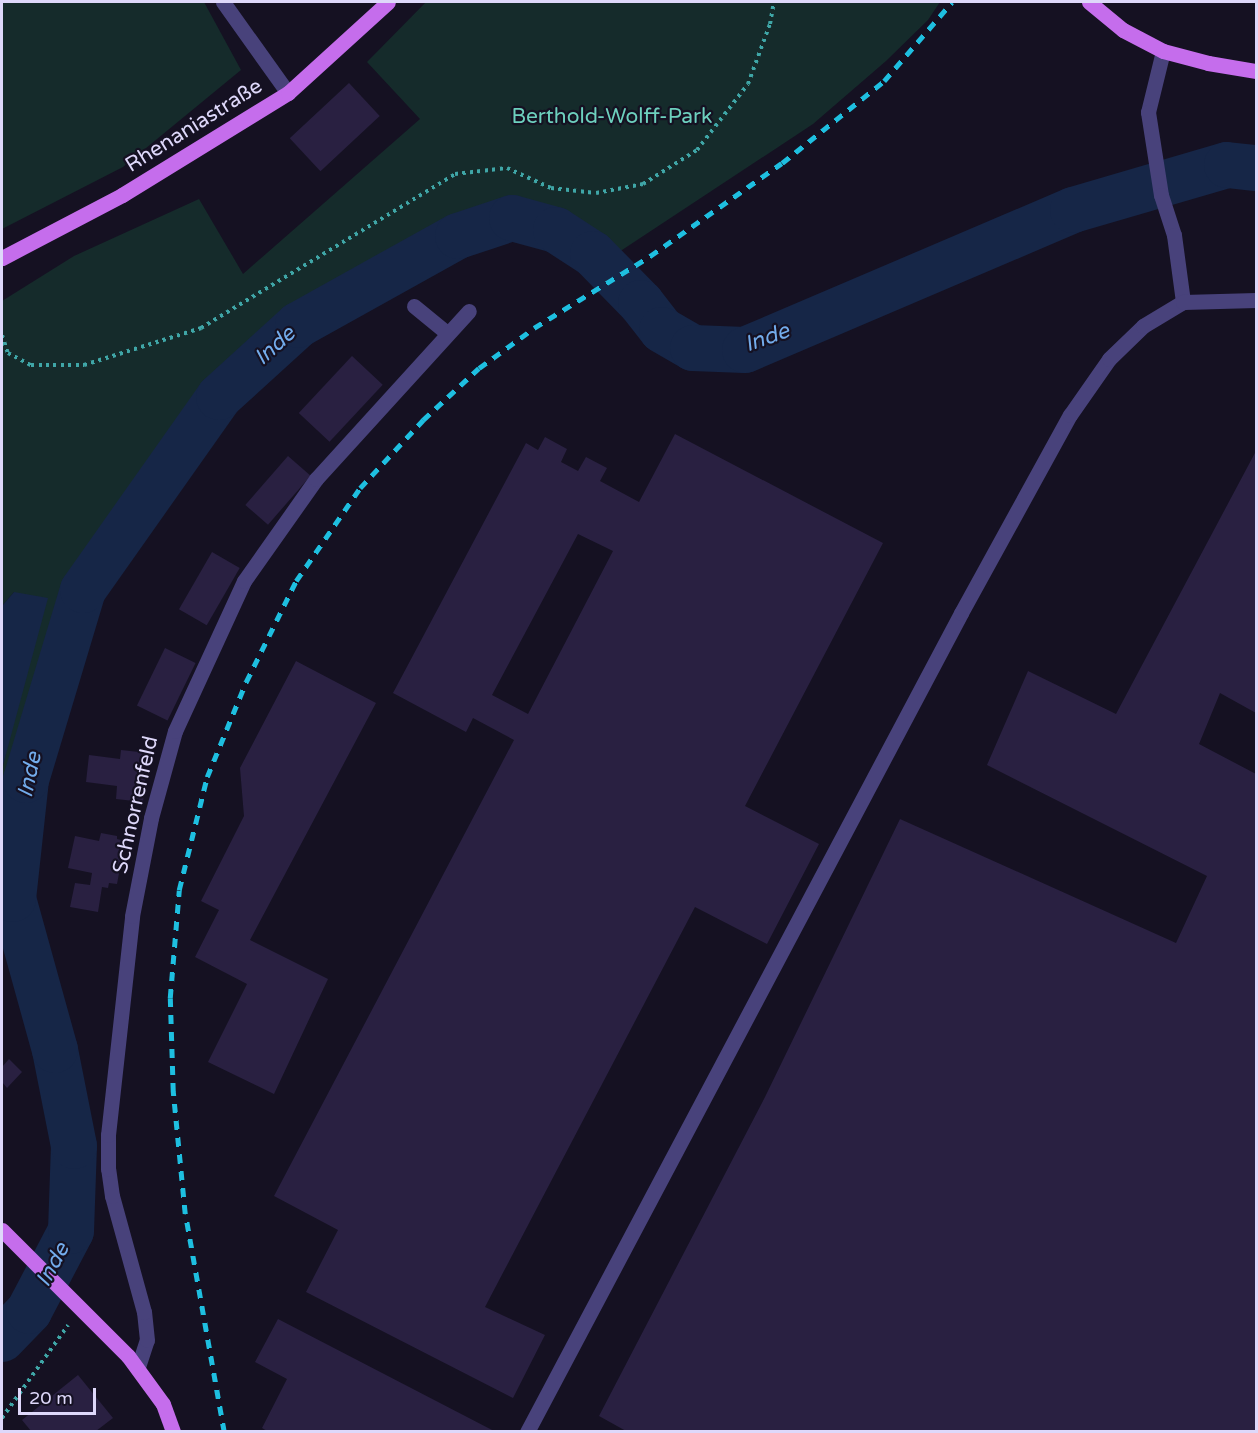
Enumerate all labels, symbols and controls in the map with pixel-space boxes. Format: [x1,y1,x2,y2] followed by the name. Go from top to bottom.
[121,74,267,178] street label: Rhenaniastraße
[511,104,713,130] park label: Berthold-Wolff-Park
[741,318,793,358] water label: Inde
[249,321,301,371] water label: Inde
[108,734,164,876] street label: Schnorrenfeld
[12,750,48,800] water label: Inde
[31,1239,75,1291] water label: Inde
[21,1376,99,1414] scale bar
[29,1387,73,1409] text: 20 m

